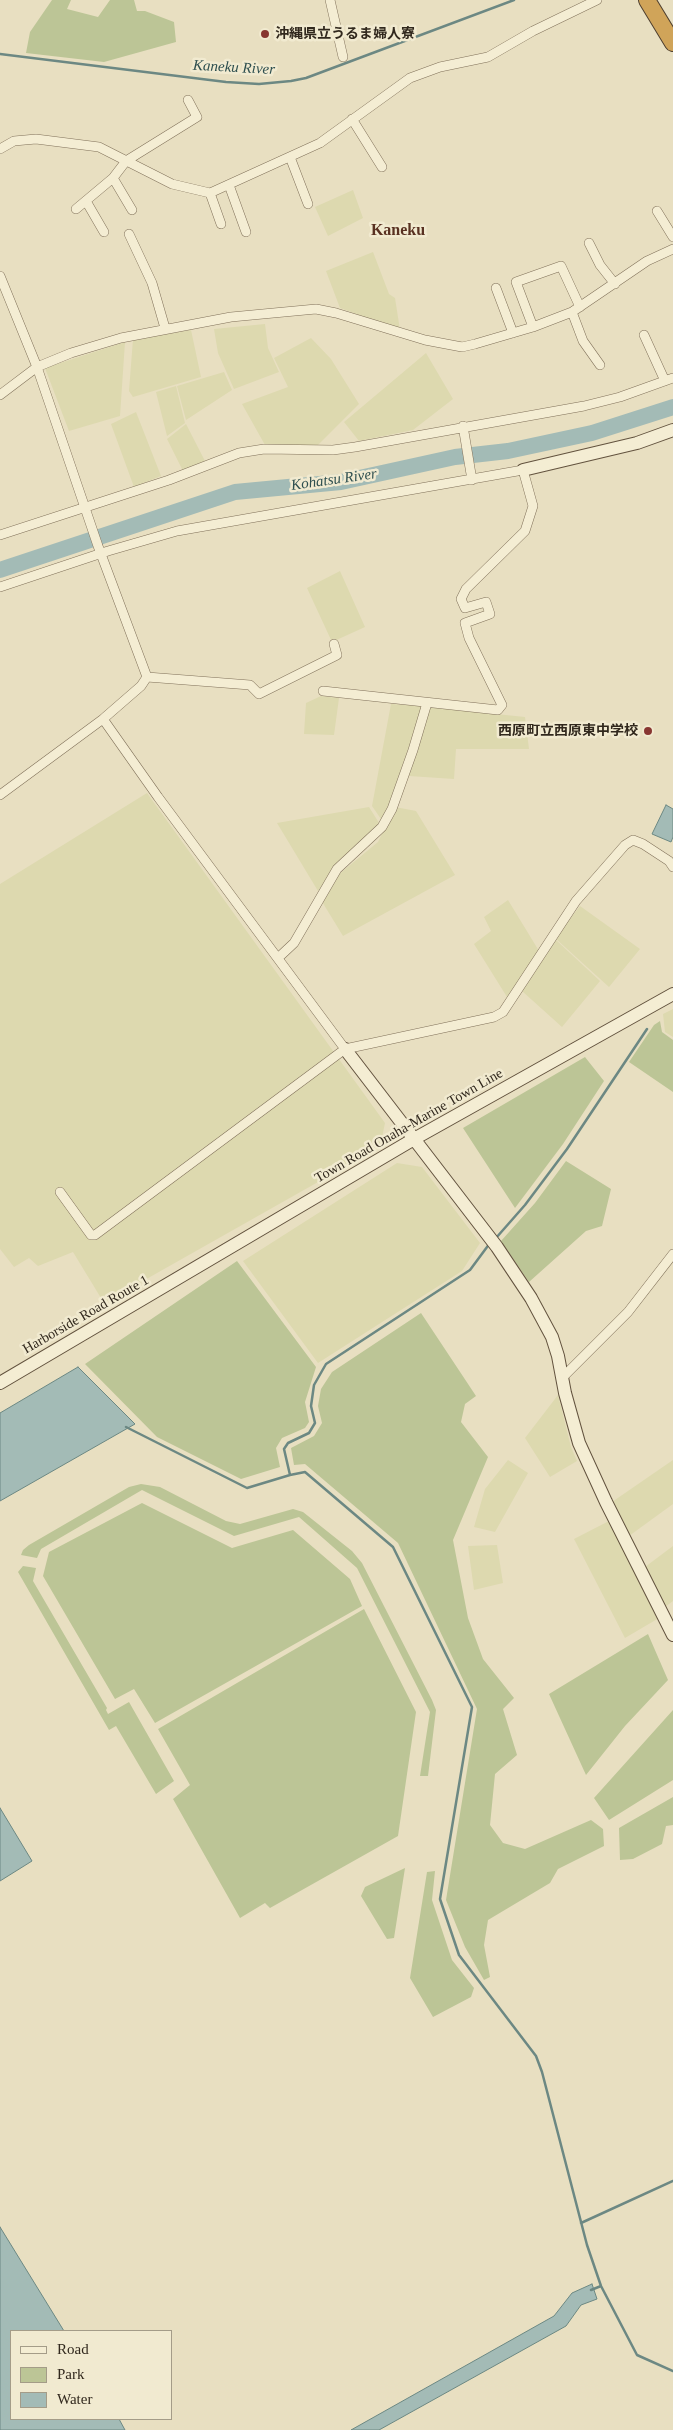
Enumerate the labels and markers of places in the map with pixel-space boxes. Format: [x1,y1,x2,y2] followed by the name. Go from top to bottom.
[275,26,415,42] place label: 沖縄県立うるま婦人寮
[259,28,271,40] marker: 沖縄県立うるま婦人寮
[498,723,638,739] place label: 西原町立西原東中学校
[642,725,654,737] marker: 西原町立西原東中学校

